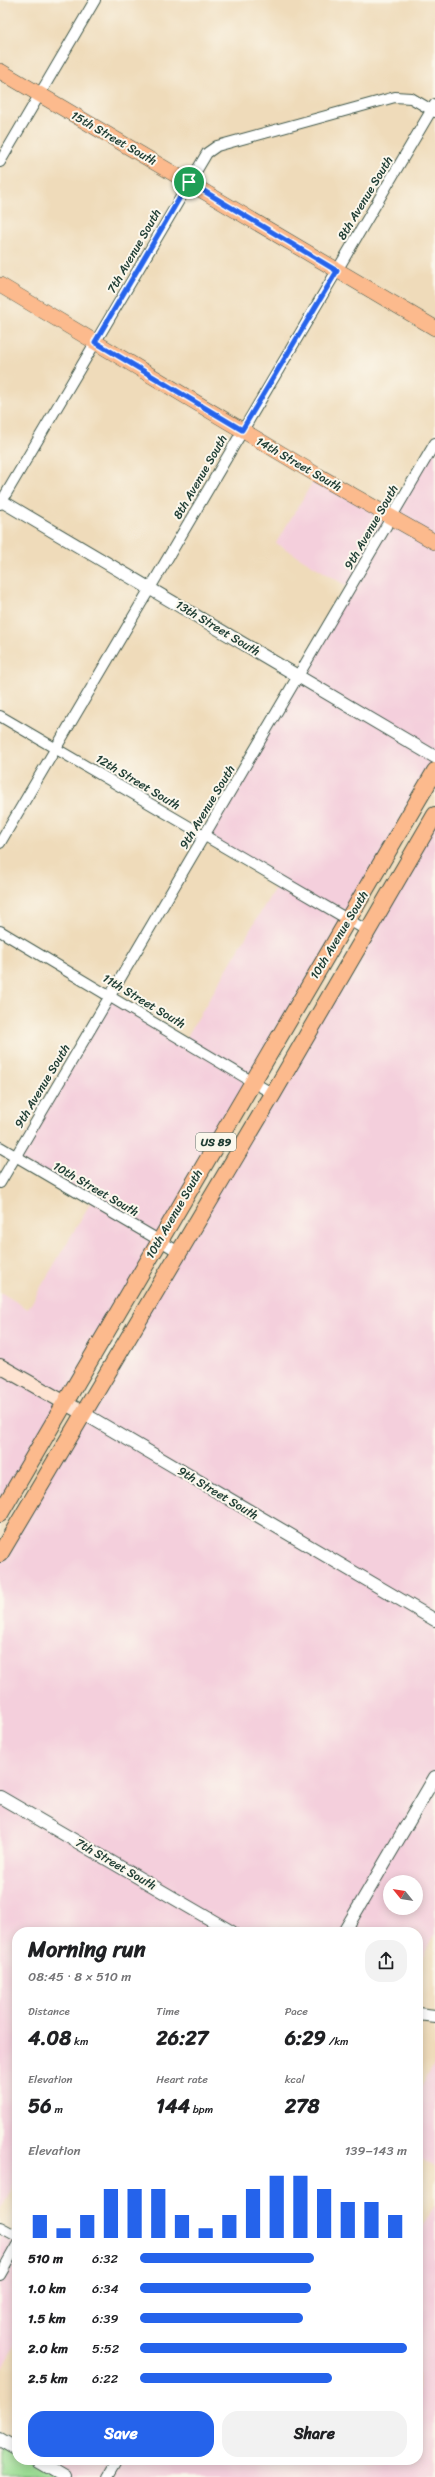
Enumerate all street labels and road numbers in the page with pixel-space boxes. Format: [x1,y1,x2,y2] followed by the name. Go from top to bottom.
[67,104,161,172] street label: 15th Street South
[331,152,399,244] street label: 8th Avenue South
[101,205,167,297] street label: 7th Avenue South
[167,430,233,524] street label: 8th Avenue South
[252,430,346,498] street label: 14th Street South
[338,480,404,574] street label: 9th Avenue South
[171,594,265,662] street label: 13th Street South
[91,748,185,816] street label: 12th Street South
[173,761,241,853] street label: 9th Avenue South
[304,886,374,984] street label: 10th Avenue South
[98,967,190,1035] street label: 11th Street South
[8,1040,76,1132] street label: 9th Avenue South
[196,1133,236,1151] road number: US 89
[49,1155,143,1223] street label: 10th Street South
[139,1165,209,1263] street label: 10th Avenue South
[173,1460,263,1526] street label: 9th Street South
[71,1832,161,1896] street label: 7th Street South

